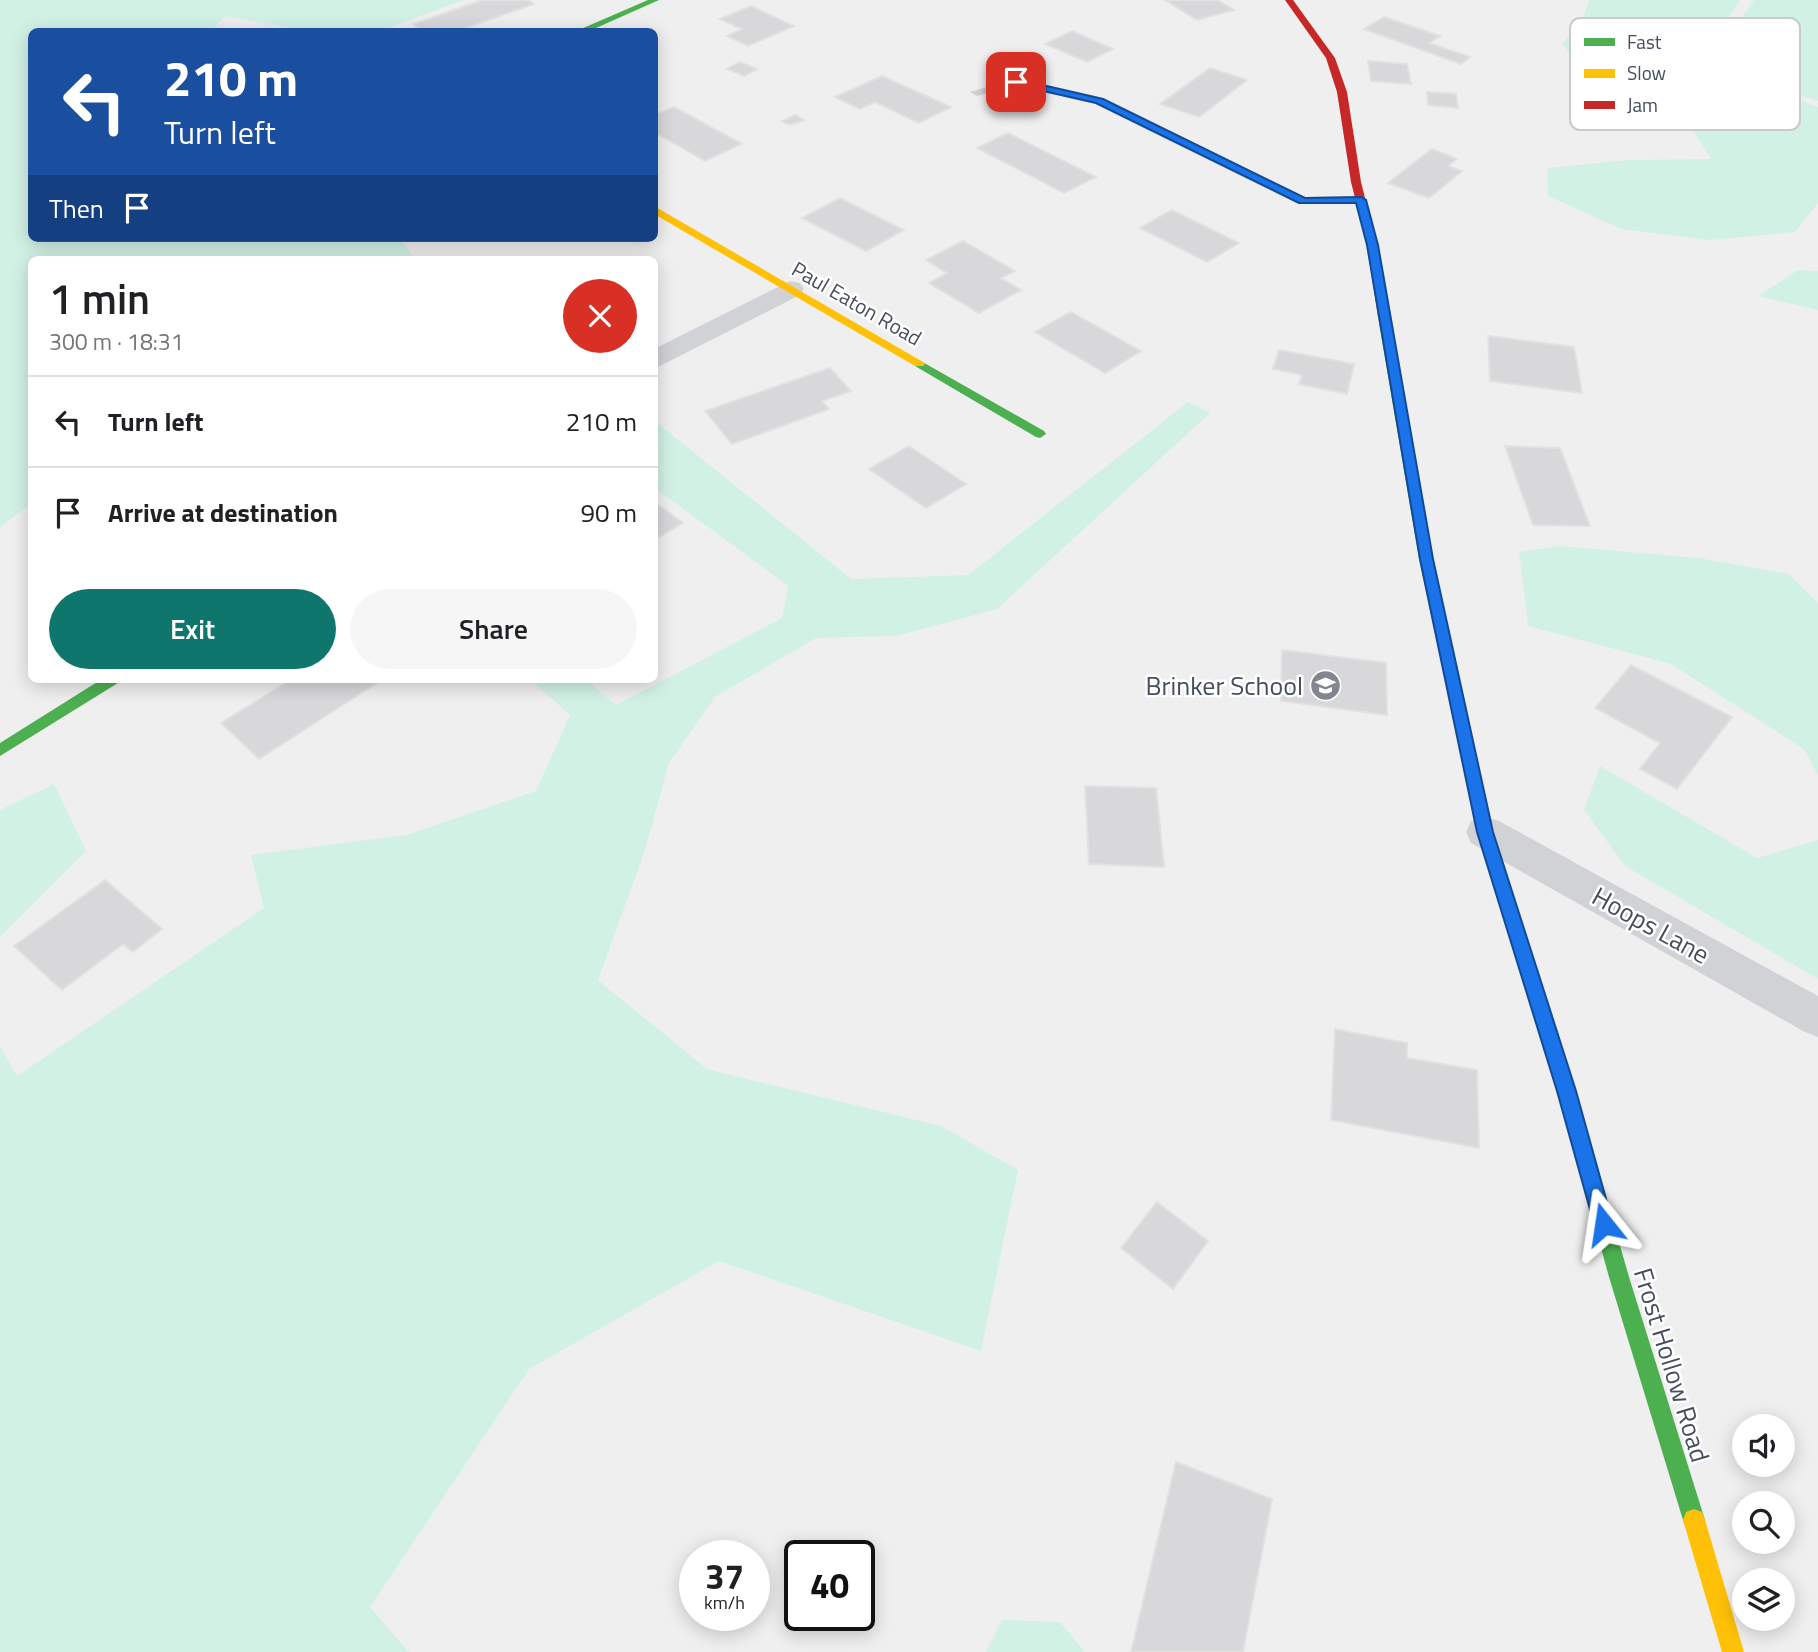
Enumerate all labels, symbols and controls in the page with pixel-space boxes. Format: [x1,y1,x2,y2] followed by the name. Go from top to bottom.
[1570,18,1800,130] legend
[1627,27,1662,56] text: Fast
[164,40,298,115] text: 210 m
[986,52,1046,112] pin
[49,56,140,147] icon: left
[1627,58,1666,87] text: Slow
[997,63,1035,101] icon: arrive
[1627,90,1658,119] text: Jam
[164,108,276,156] text: Turn left
[49,189,104,228] text: Then
[118,189,156,227] icon: arrive
[786,253,928,353] street label: Paul Eaton Road
[49,266,150,330] text: 1 min
[563,279,637,353] button: close
[49,324,184,359] text: 300 m · 18:31
[108,402,203,441] text: Turn left
[566,402,637,441] text: 210 m
[49,403,87,441] icon: left
[108,493,338,532] text: Arrive at destination
[580,493,637,532] text: 90 m
[49,494,87,532] icon: arrive
[49,589,336,669] button: Exit
[350,589,637,669] button: Share
[1146,666,1303,705] place label: Brinker School
[1309,668,1343,702] school or university icon: Brinker School
[1585,877,1717,973] street label: Hoops Lane
[1567,1187,1641,1261] position arrow
[1624,1263,1720,1467] street label: Frost Hollow Road
[1732,1414,1795,1631] map controls
[1732,1414,1795,1477] button: sound
[1732,1491,1795,1554] button: search
[784,1540,875,1631] speed limit sign: 40
[705,1549,744,1603] text: 37
[1732,1568,1795,1631] button: layers
[704,1589,745,1616] text: km/h

